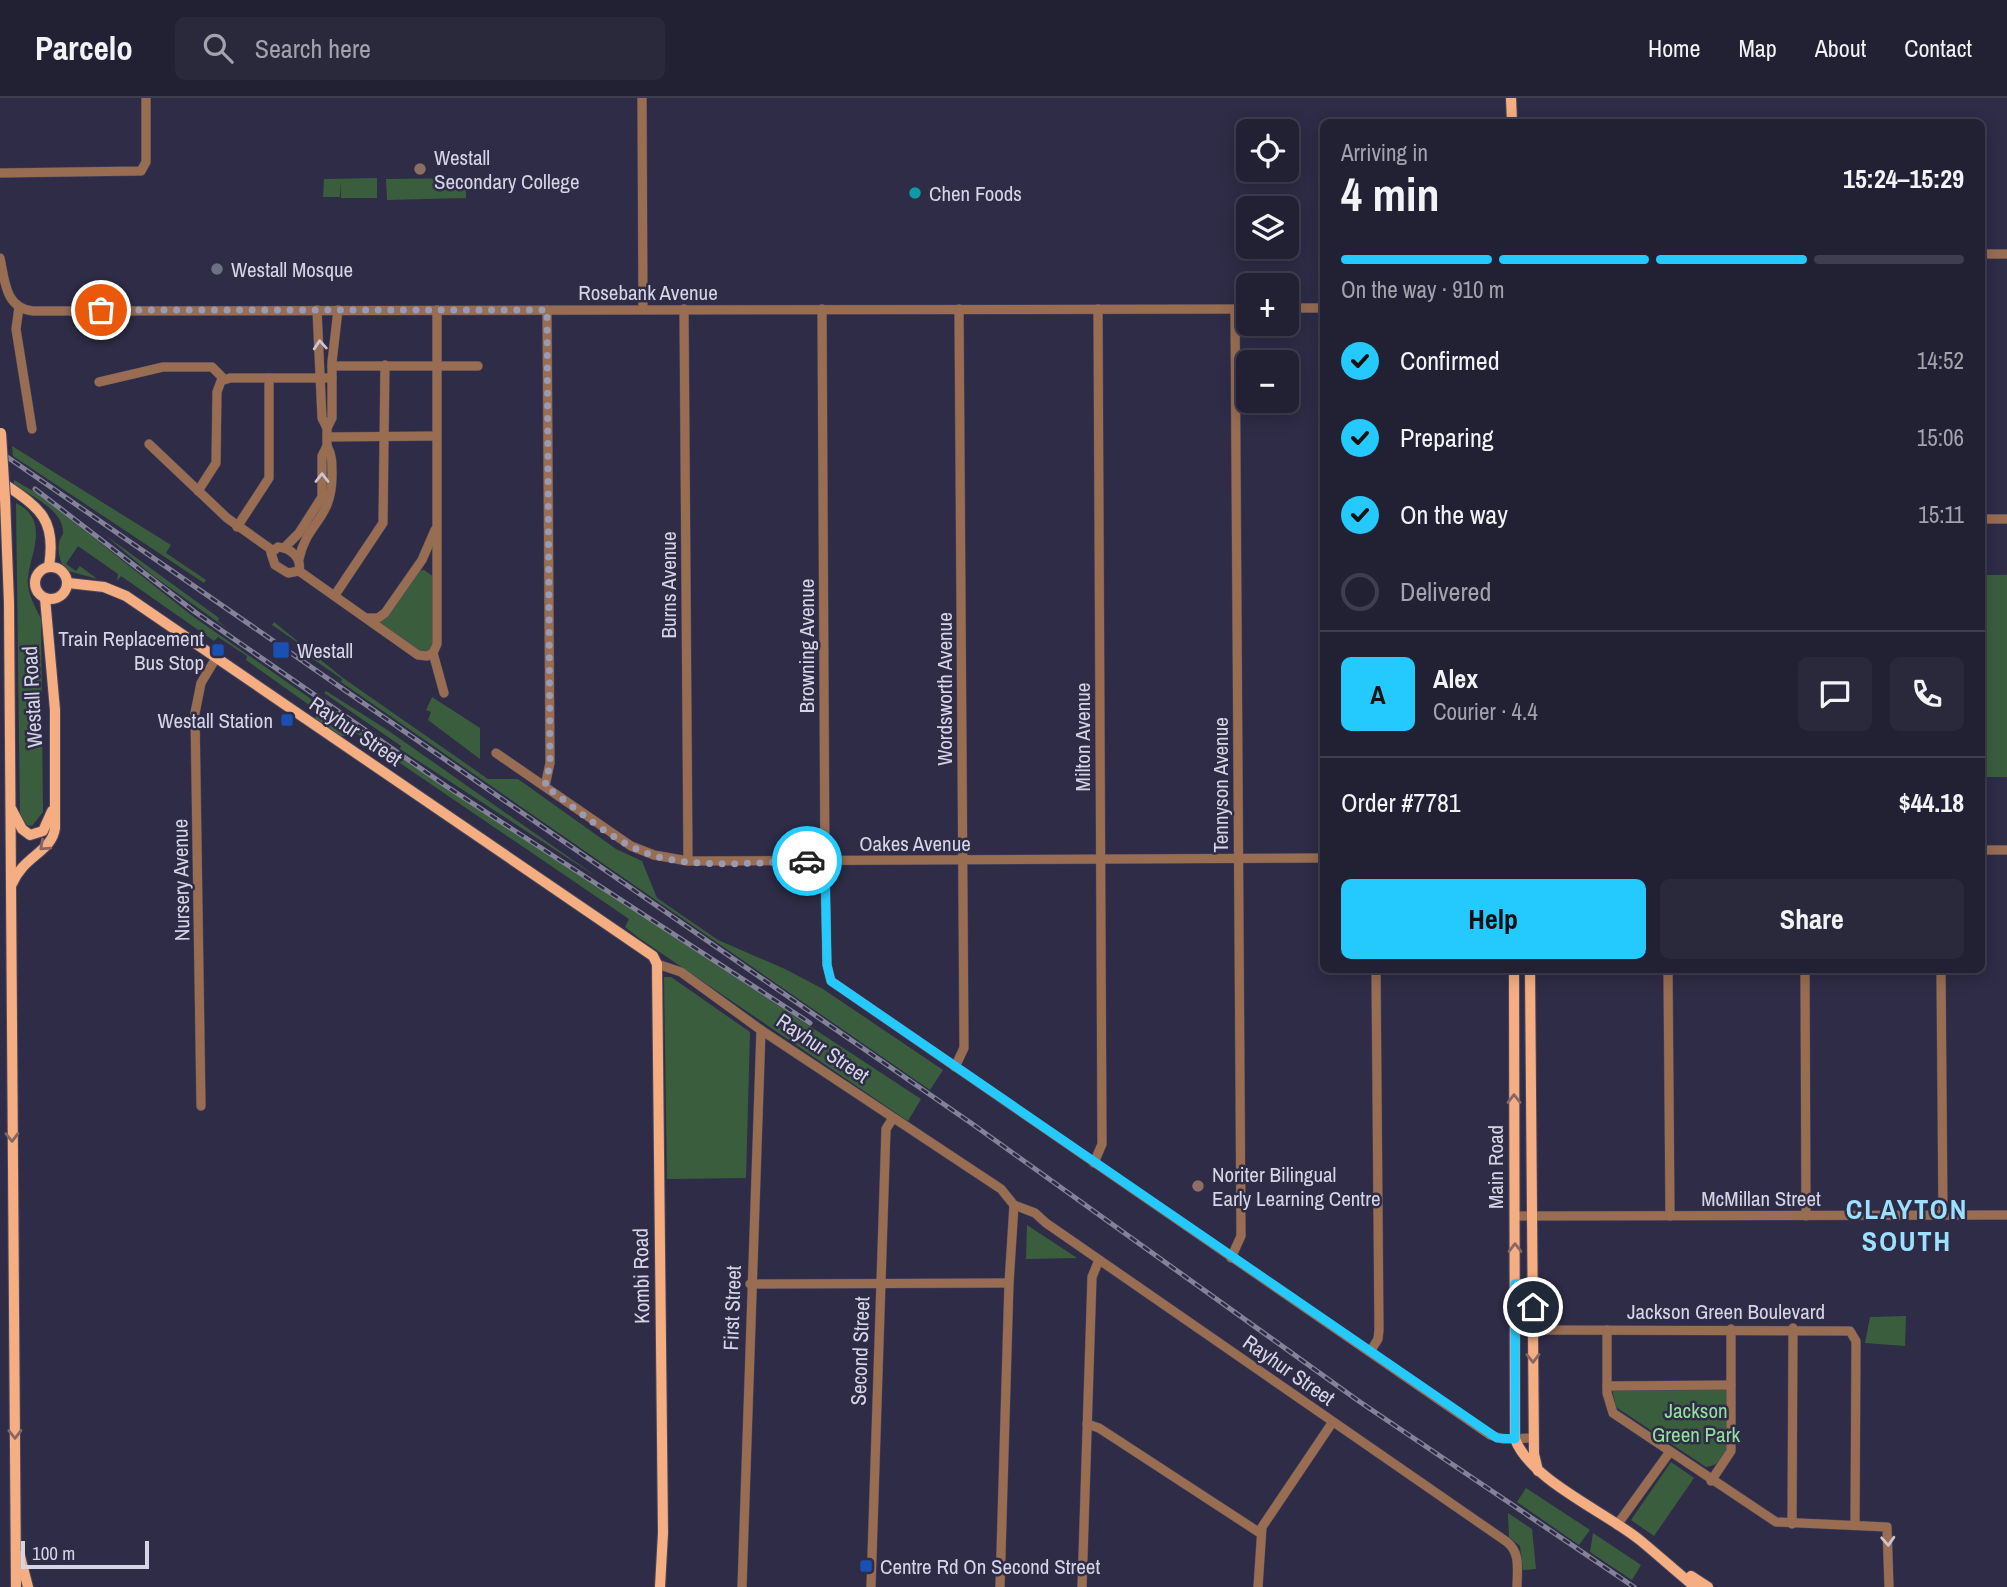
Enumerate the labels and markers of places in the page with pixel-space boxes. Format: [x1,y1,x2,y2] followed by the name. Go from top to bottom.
[434,143,580,196] place label: Westall Secondary College
[412,161,428,177] marker: Westall Secondary College
[929,179,1022,208] place label: Chen Foods
[907,185,923,201] marker: Chen Foods
[231,255,353,284] place label: Westall Mosque
[209,261,225,277] marker: Westall Mosque
[71,280,131,340] pin
[58,624,204,677] place label: Train Replacement Bus Stop
[297,636,353,665] place label: Westall
[271,640,291,660] marker: Westall
[210,642,226,658] marker: Train Replacement Bus Stop
[157,706,273,735] place label: Westall Station
[279,712,295,728] marker: Westall Station
[1212,1160,1380,1213] place label: Noriter Bilingual Early Learning Centre
[1190,1178,1206,1194] marker: Noriter Bilingual Early Learning Centre
[1503,1277,1563,1337] pin
[880,1552,1100,1581] place label: Centre Rd On Second Street
[858,1558,874,1574] marker: Centre Rd On Second Street

